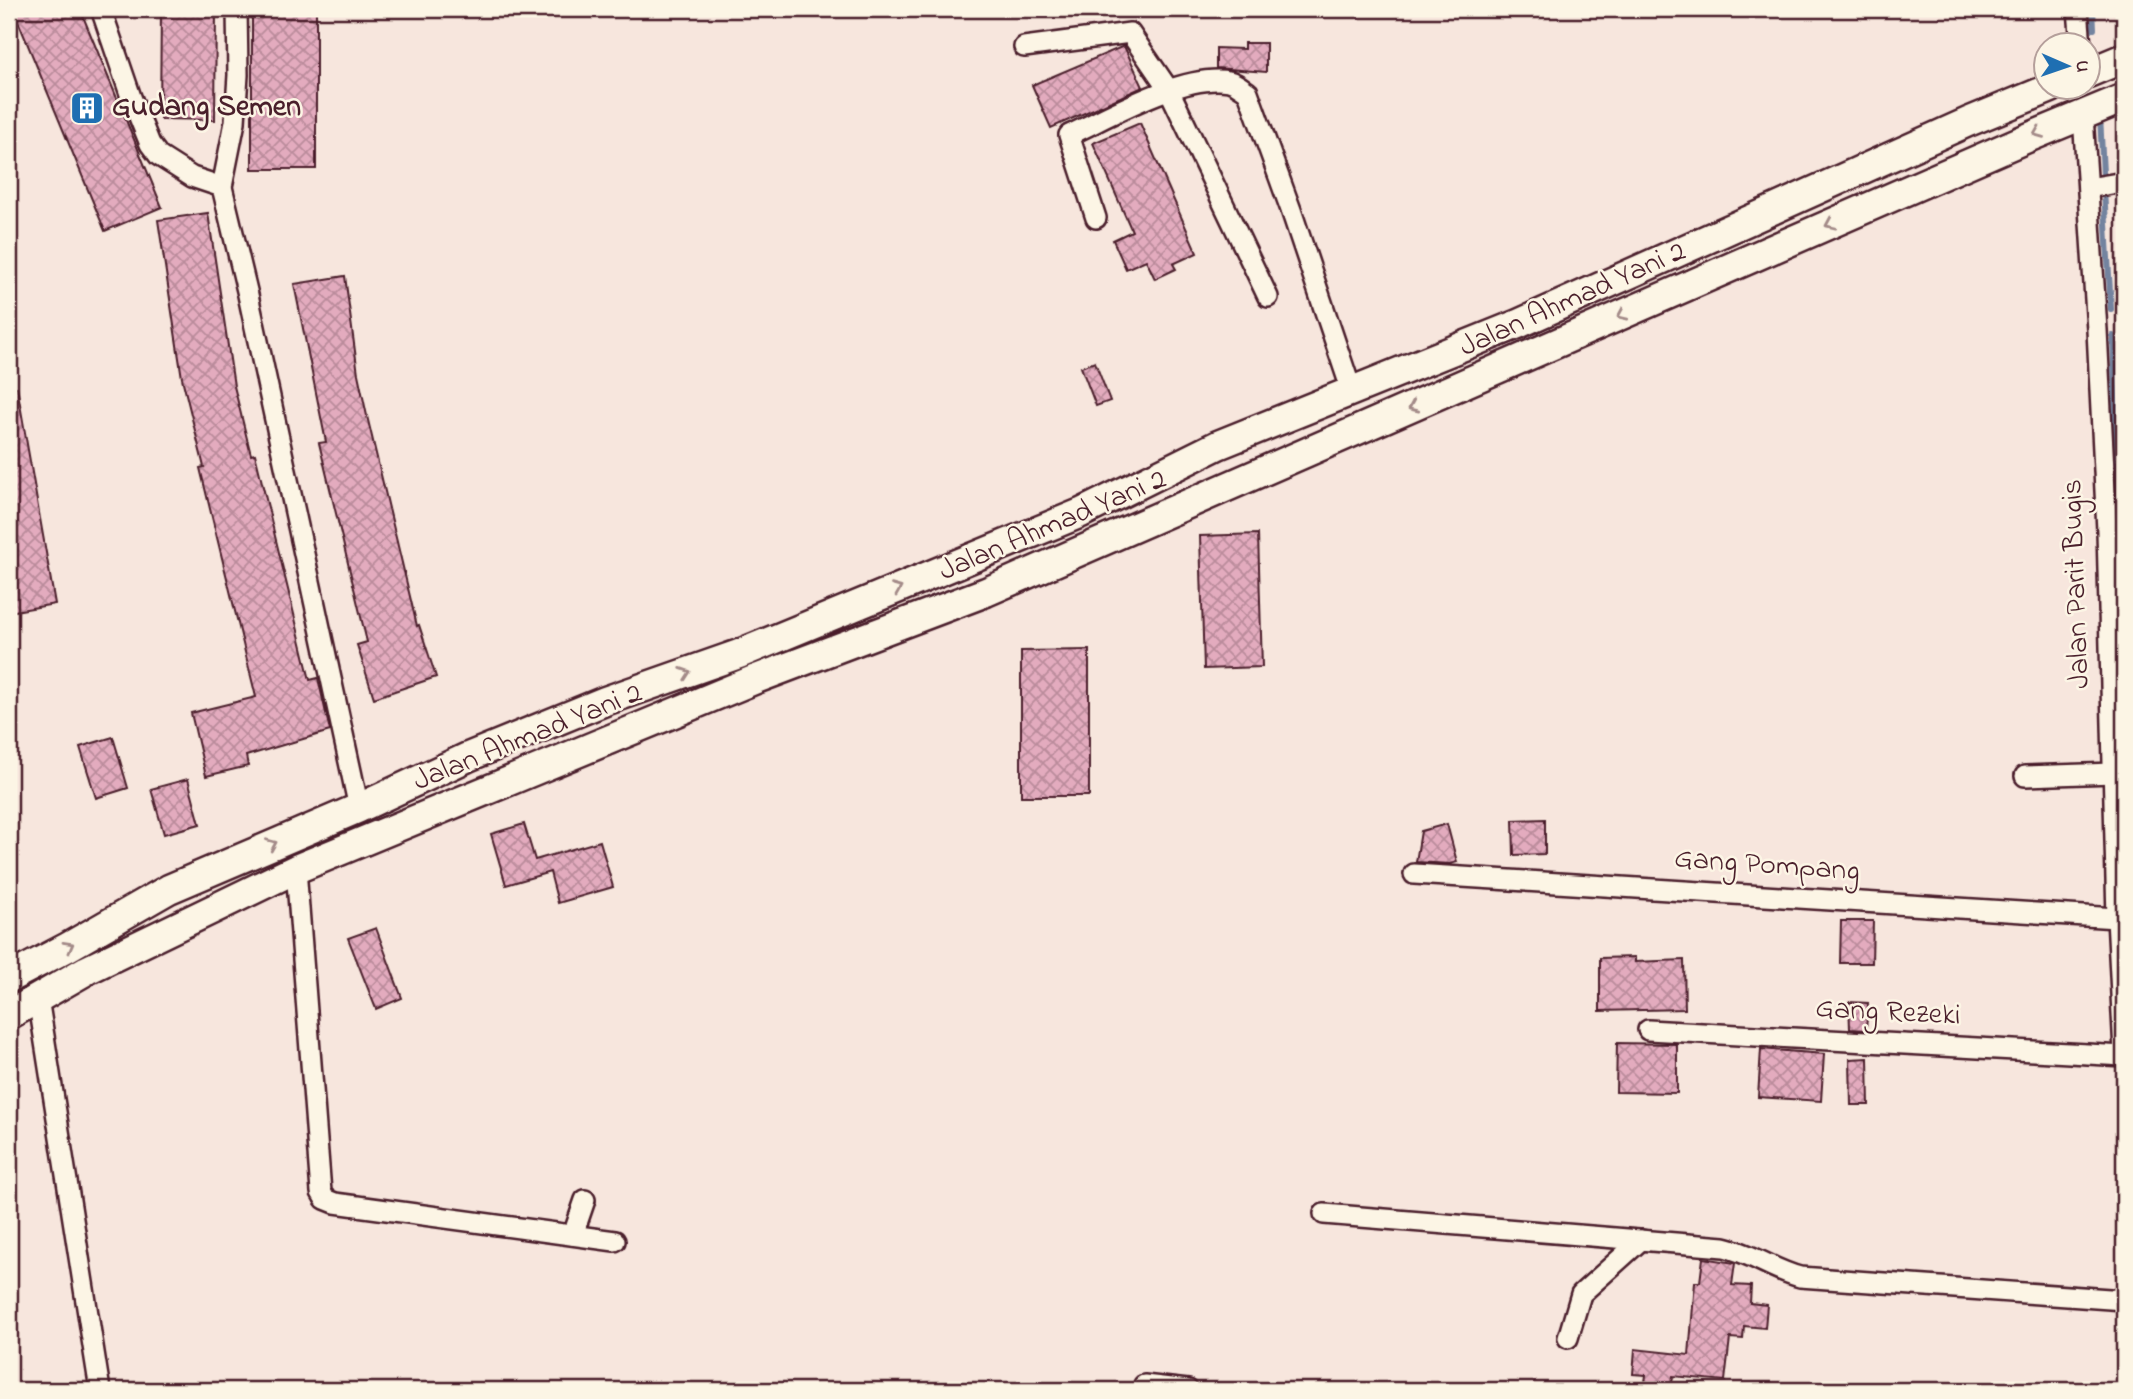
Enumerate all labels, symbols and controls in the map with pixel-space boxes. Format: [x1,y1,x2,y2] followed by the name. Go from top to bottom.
[2032,32,2102,102] north arrow
[2068,60,2095,73] text: U
[112,86,301,131] place label: Gudang Semen
[68,89,106,127] building icon: Gudang Semen
[2033,125,2045,139] one-way arrow
[1825,216,1837,230] one-way arrow
[1453,230,1693,370] street label: Jalan Ahmad Yani 2
[1616,307,1629,321] one-way arrow
[1408,399,1420,413] one-way arrow
[932,458,1174,594] street label: Jalan Ahmad Yani 2
[2051,478,2103,690] street label: Jalan Parit Bugis
[890,583,903,597] one-way arrow
[679,667,691,681] one-way arrow
[407,672,649,804] street label: Jalan Ahmad Yani 2
[265,838,277,852] one-way arrow
[1673,838,1861,894] street label: Gang Pompang
[62,941,75,954] one-way arrow
[1814,987,1962,1039] street label: Gang Rezeki

